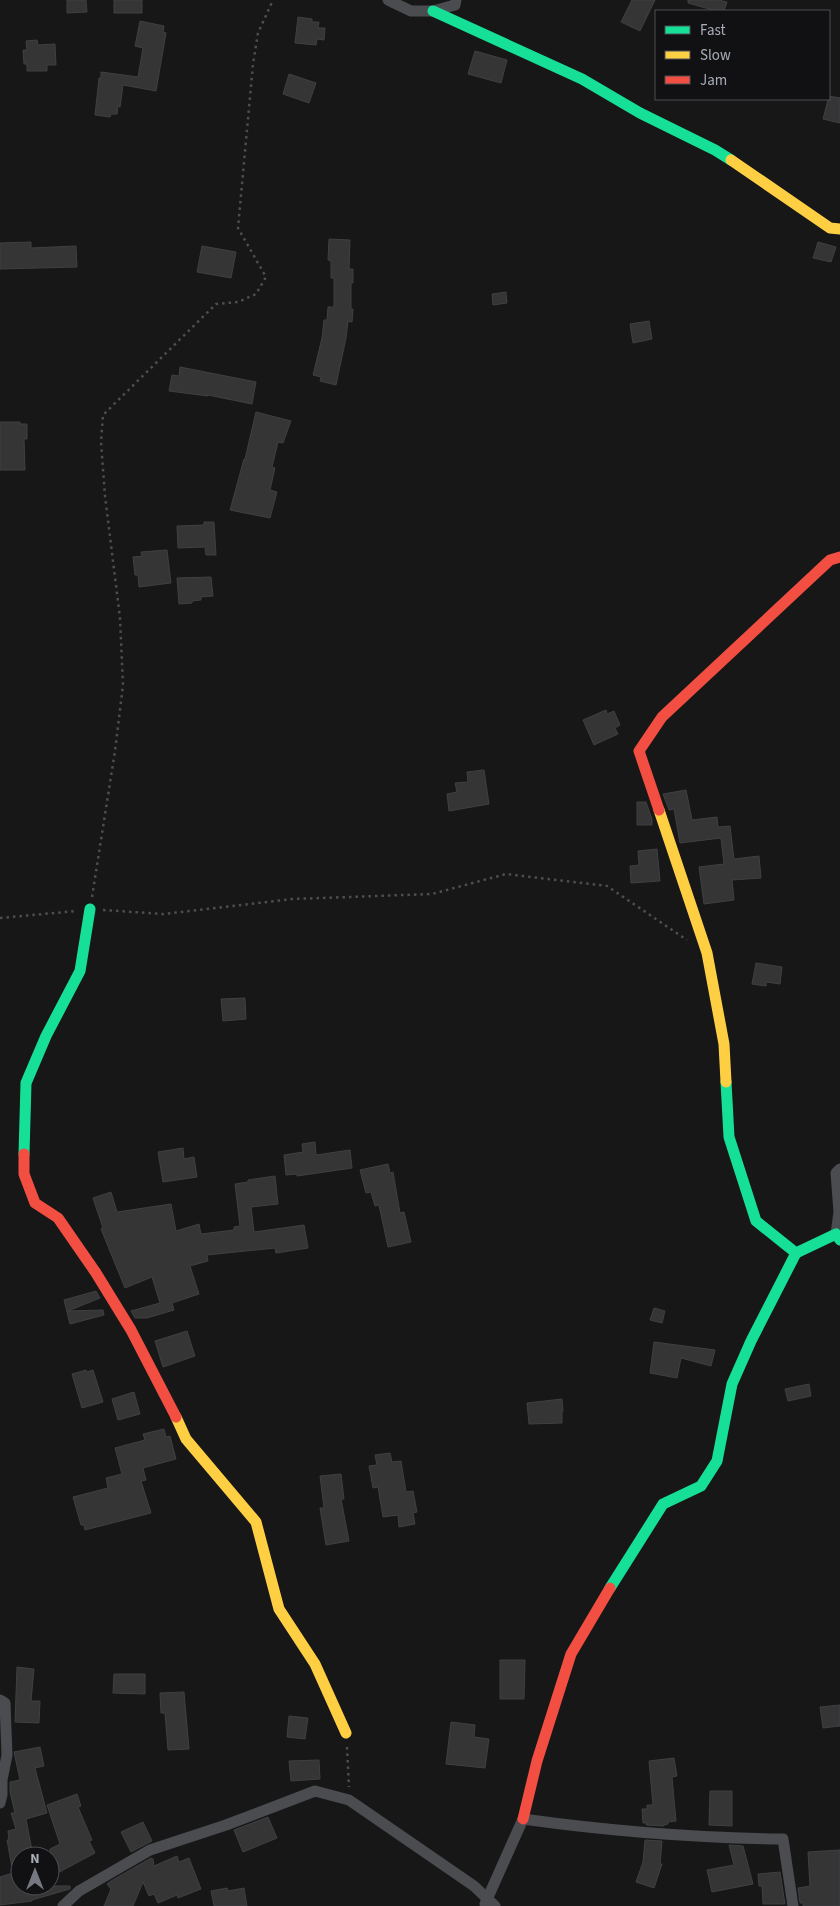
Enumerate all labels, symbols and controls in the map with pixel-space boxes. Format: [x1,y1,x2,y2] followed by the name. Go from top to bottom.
[655,10,830,100] legend
[700,20,726,41] text: Fast
[700,45,731,66] text: Slow
[700,70,727,91] text: Jam
[10,1846,60,1896] north arrow
[30,1849,40,1869] text: N

